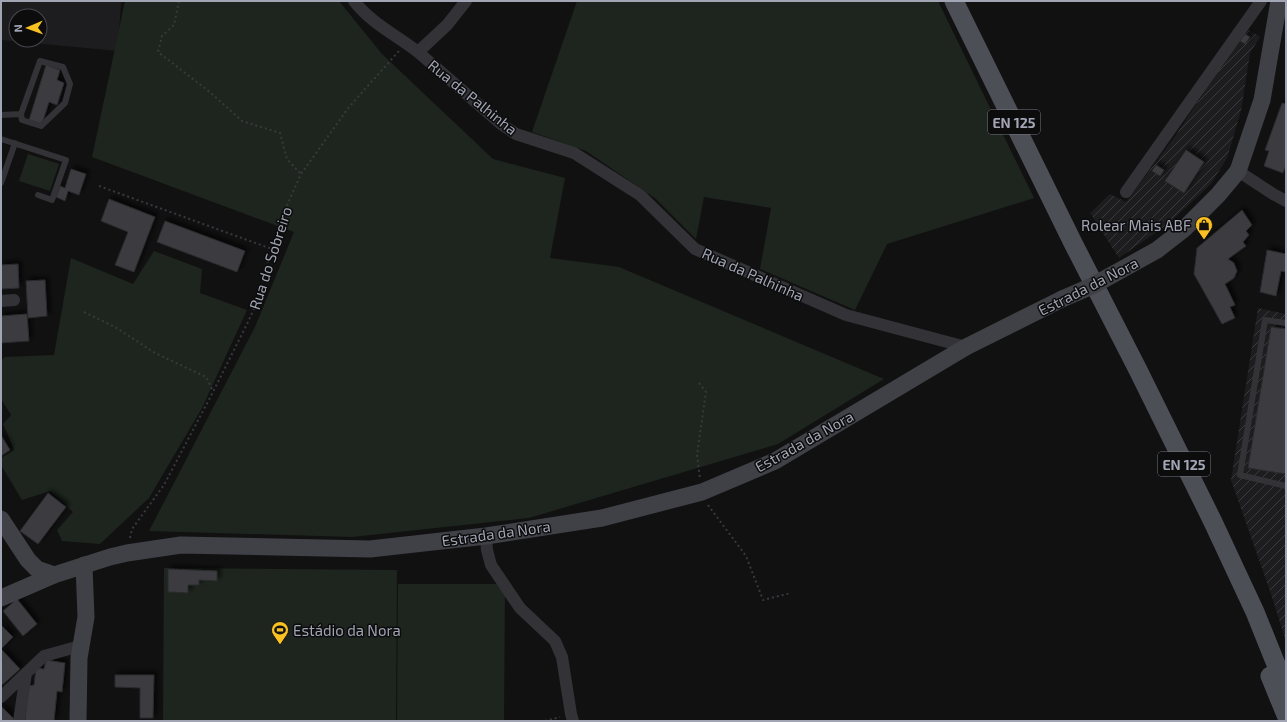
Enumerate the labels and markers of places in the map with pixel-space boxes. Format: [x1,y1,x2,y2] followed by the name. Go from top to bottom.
[1194,215,1214,240] shop icon: Rolear Mais ABF
[1081,216,1191,234] place label: Rolear Mais ABF
[270,620,290,645] sports icon: Estádio da Nora
[293,621,401,639] place label: Estádio da Nora

